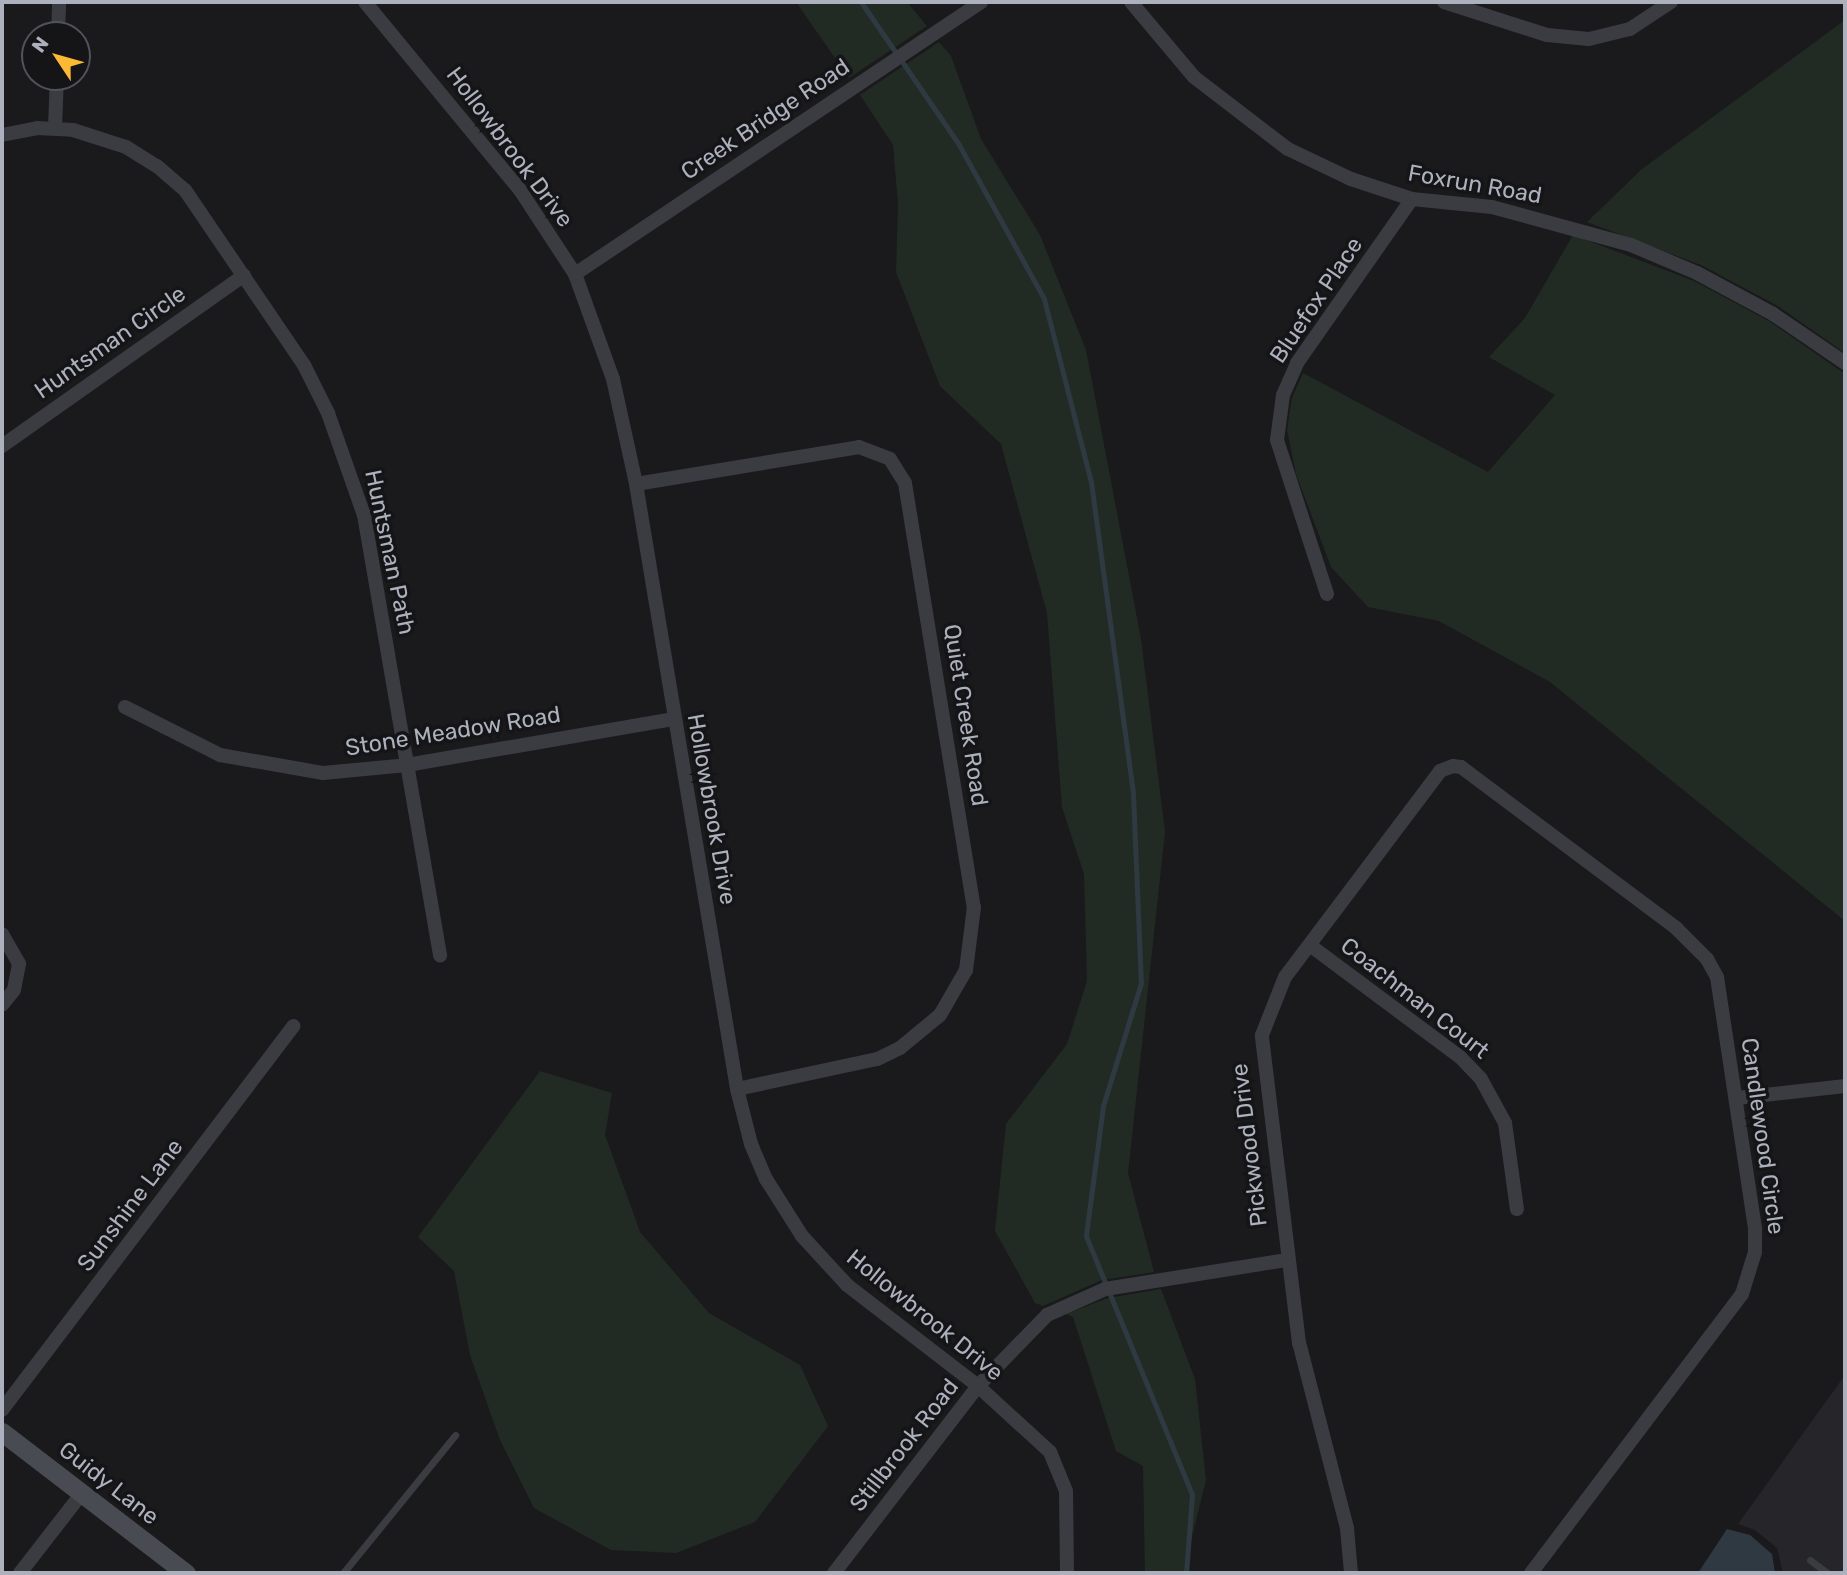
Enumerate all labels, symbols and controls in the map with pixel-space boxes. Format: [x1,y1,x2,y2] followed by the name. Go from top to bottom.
[21,21,91,91] north arrow
[27,32,54,57] text: N
[676,52,854,186] street label: Creek Bridge Road
[441,61,579,233] street label: Hollowbrook Drive
[1406,159,1544,209] street label: Foxrun Road
[1264,232,1368,368] street label: Bluefox Place
[29,280,191,404] street label: Huntsman Circle
[359,467,421,637] street label: Huntsman Path
[938,622,994,808] street label: Quiet Creek Road
[343,700,563,762] street label: Stone Meadow Road
[682,711,742,907] street label: Hollowbrook Drive
[1335,931,1495,1065] street label: Coachman Court
[1736,1036,1790,1236] street label: Candlewood Circle
[1225,1062,1273,1228] street label: Pickwood Drive
[71,1133,189,1277] street label: Sunshine Lane
[841,1243,1009,1387] street label: Hollowbrook Drive
[844,1373,964,1517] street label: Stillbrook Road
[53,1435,165,1531] street label: Guidy Lane

